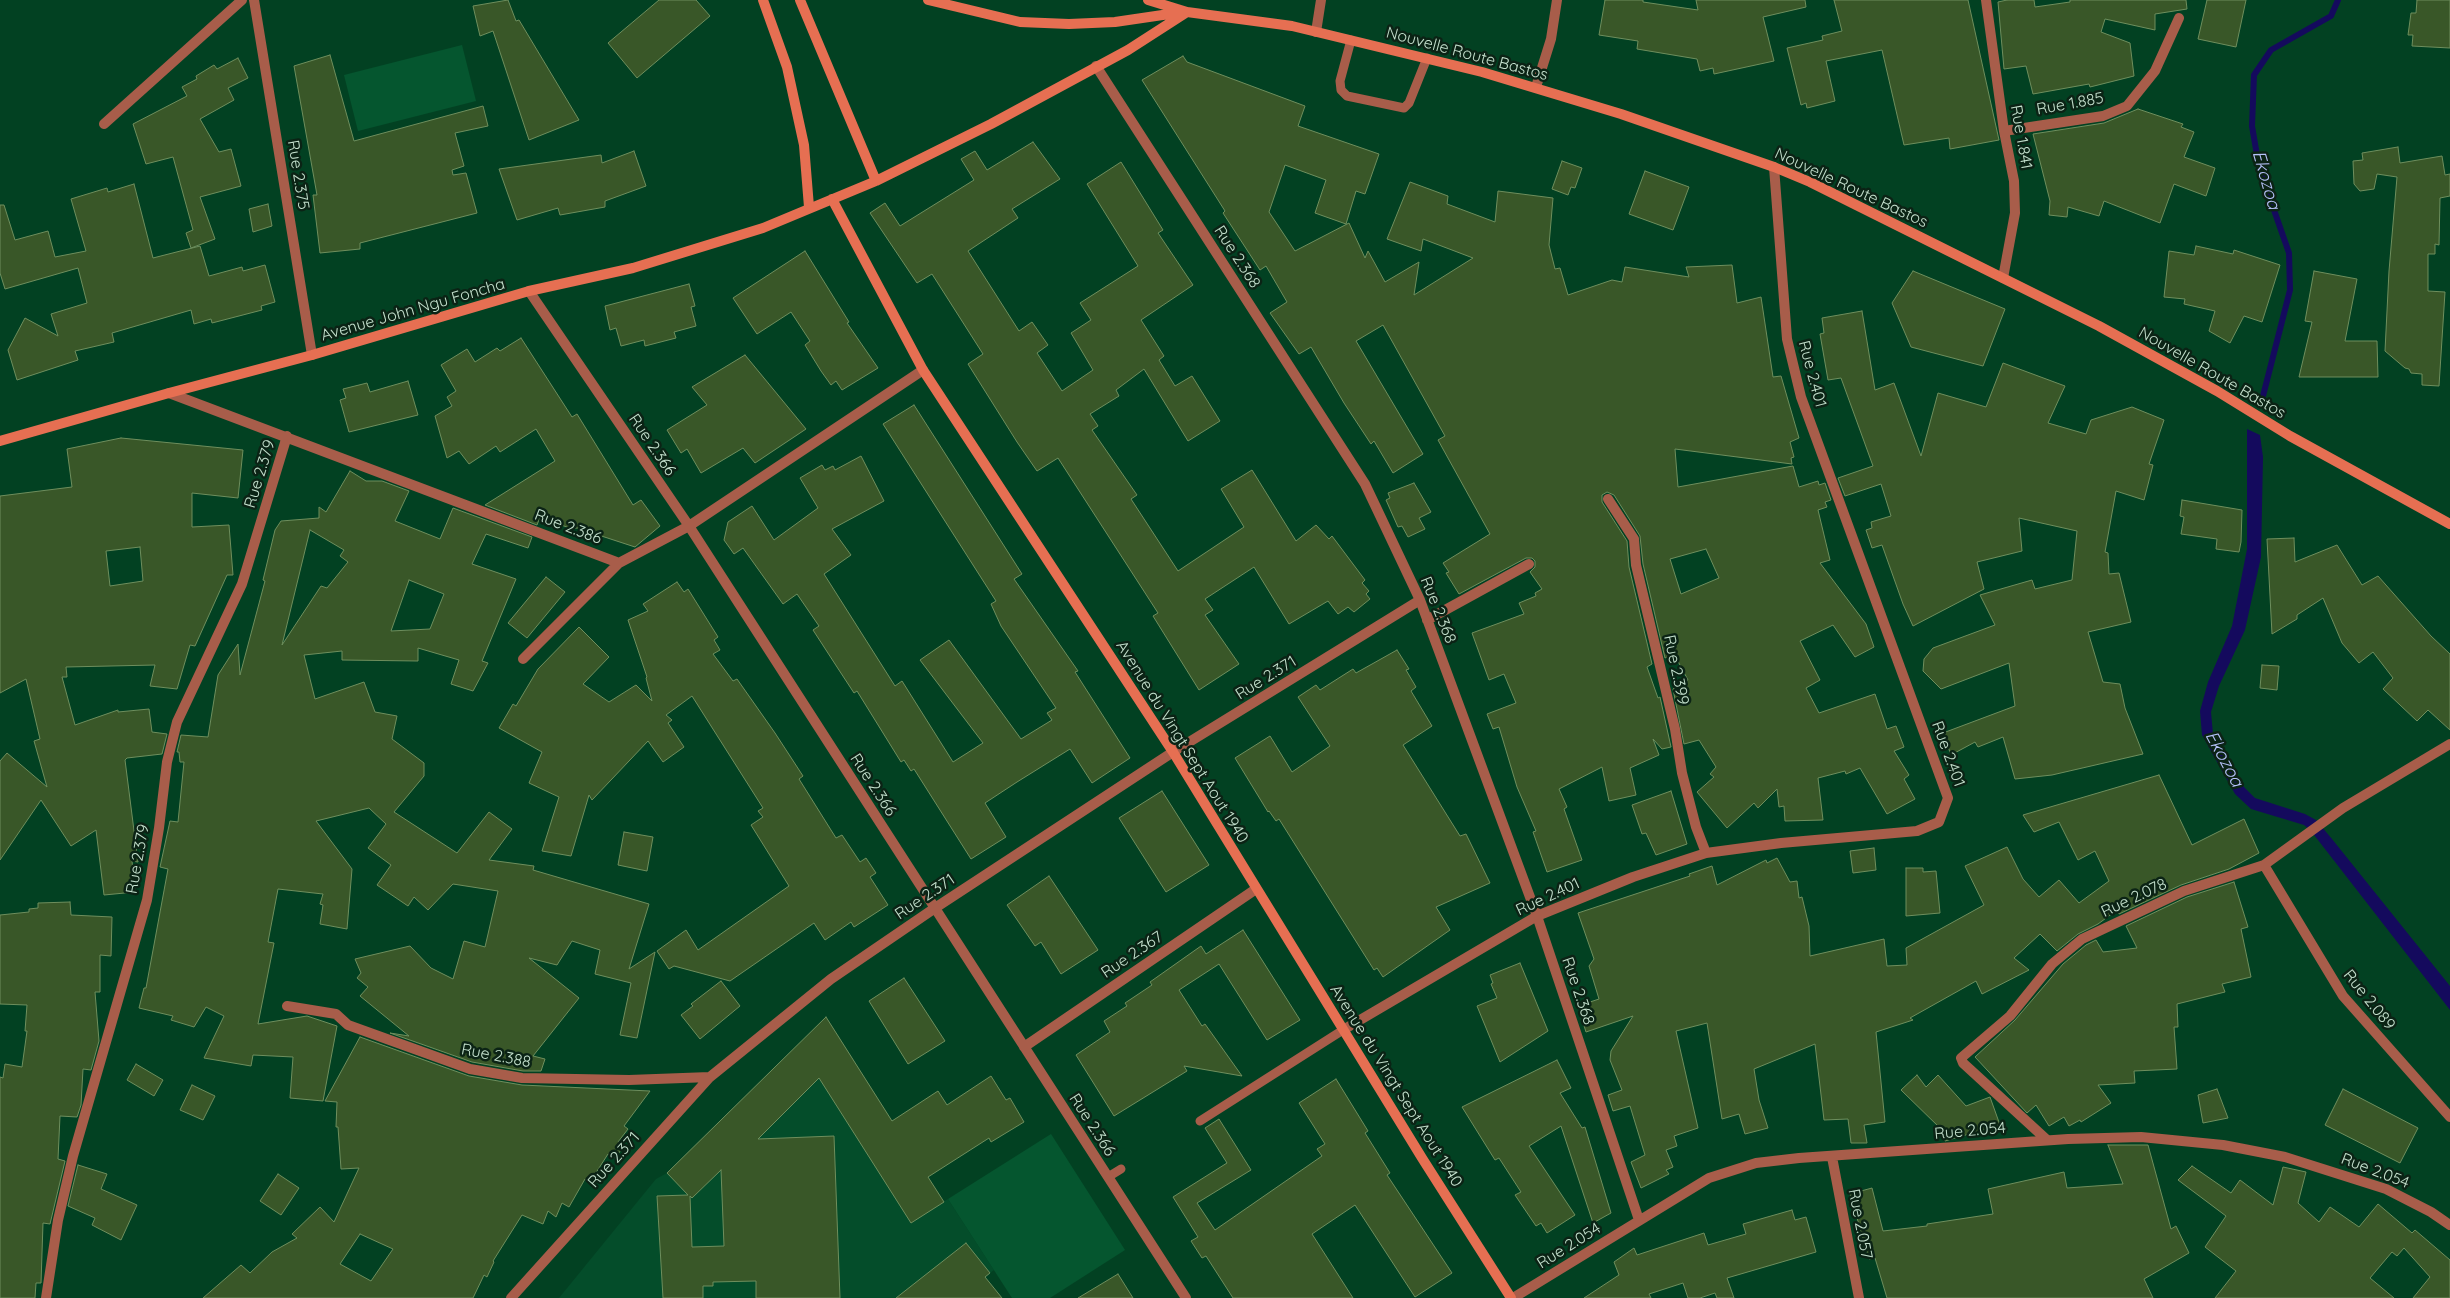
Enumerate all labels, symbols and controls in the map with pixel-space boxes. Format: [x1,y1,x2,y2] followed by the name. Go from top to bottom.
[1384,23,1550,85] street label: Nouvelle Route Bastos
[2035,89,2105,119] street label: Rue 1.885
[2006,103,2036,171] street label: Rue 1.841
[283,139,313,211] street label: Rue 2.375
[1771,144,1931,232] street label: Nouvelle Route Bastos
[2247,148,2285,212] water label: Ekozoa
[1210,222,1264,292] street label: Rue 2.368
[319,275,507,345] street label: Avenue John Ngu Foncha
[2135,323,2289,423] street label: Nouvelle Route Bastos
[1794,339,1830,409] street label: Rue 2.401
[624,410,680,480] street label: Rue 2.366
[241,438,279,510] street label: Rue 2.379
[532,505,604,549] street label: Rue 2.386
[1416,574,1460,646] street label: Rue 2.368
[1659,633,1693,707] street label: Rue 2.399
[1112,637,1252,847] street label: Avenue du Vingt Sept Aout 1940
[1232,652,1300,704] street label: Rue 2.371
[1927,719,1969,789] street label: Rue 2.401
[2200,727,2248,791] water label: Ekozoa
[846,750,900,820] street label: Rue 2.366
[122,823,154,895] street label: Rue 2.379
[891,870,959,924] street label: Rue 2.371
[1513,874,1583,920] street label: Rue 2.401
[2098,874,2170,922] street label: Rue 2.078
[1098,927,1166,983] street label: Rue 2.367
[1557,955,1599,1027] street label: Rue 2.368
[2339,966,2399,1034] street label: Rue 2.089
[1326,981,1466,1191] street label: Avenue du Vingt Sept Aout 1940
[460,1040,532,1072] street label: Rue 2.388
[1065,1090,1119,1160] street label: Rue 2.366
[1934,1118,2006,1144] street label: Rue 2.054
[584,1128,644,1192] street label: Rue 2.371
[2338,1149,2412,1193] street label: Rue 2.054
[1844,1187,1876,1261] street label: Rue 2.057
[1534,1219,1604,1273] street label: Rue 2.054

